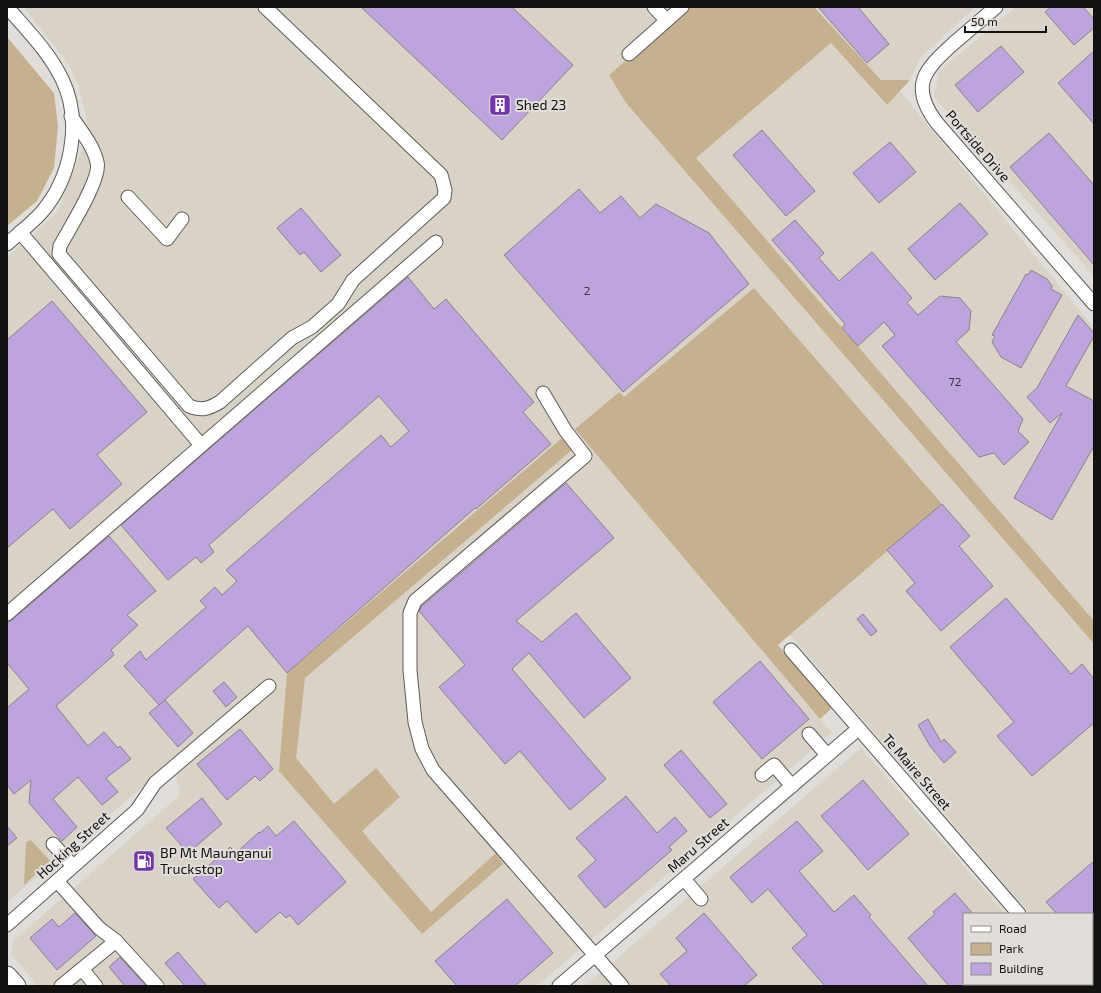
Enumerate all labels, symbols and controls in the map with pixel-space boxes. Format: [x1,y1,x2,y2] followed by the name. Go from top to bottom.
[965,8,1046,34] scale bar
[971,14,998,28] text: 50 m
[487,92,513,118] building icon: Shed 23
[516,96,566,113] place label: Shed 23
[943,106,1014,185] street label: Portside Drive
[584,283,591,297] house number: 2
[949,374,962,388] house number: 72
[880,730,955,813] street label: Te Maire Street
[33,807,113,882] street label: Hocking Street
[664,813,732,876] street label: Maru Street
[160,844,272,877] place label: BP Mt Maunganui Truckstop
[131,848,157,874] fuel station icon: BP Mt Maunganui Truckstop
[963,913,1093,985] legend
[999,921,1027,935] text: Road
[999,941,1024,955] text: Park
[999,961,1044,975] text: Building

